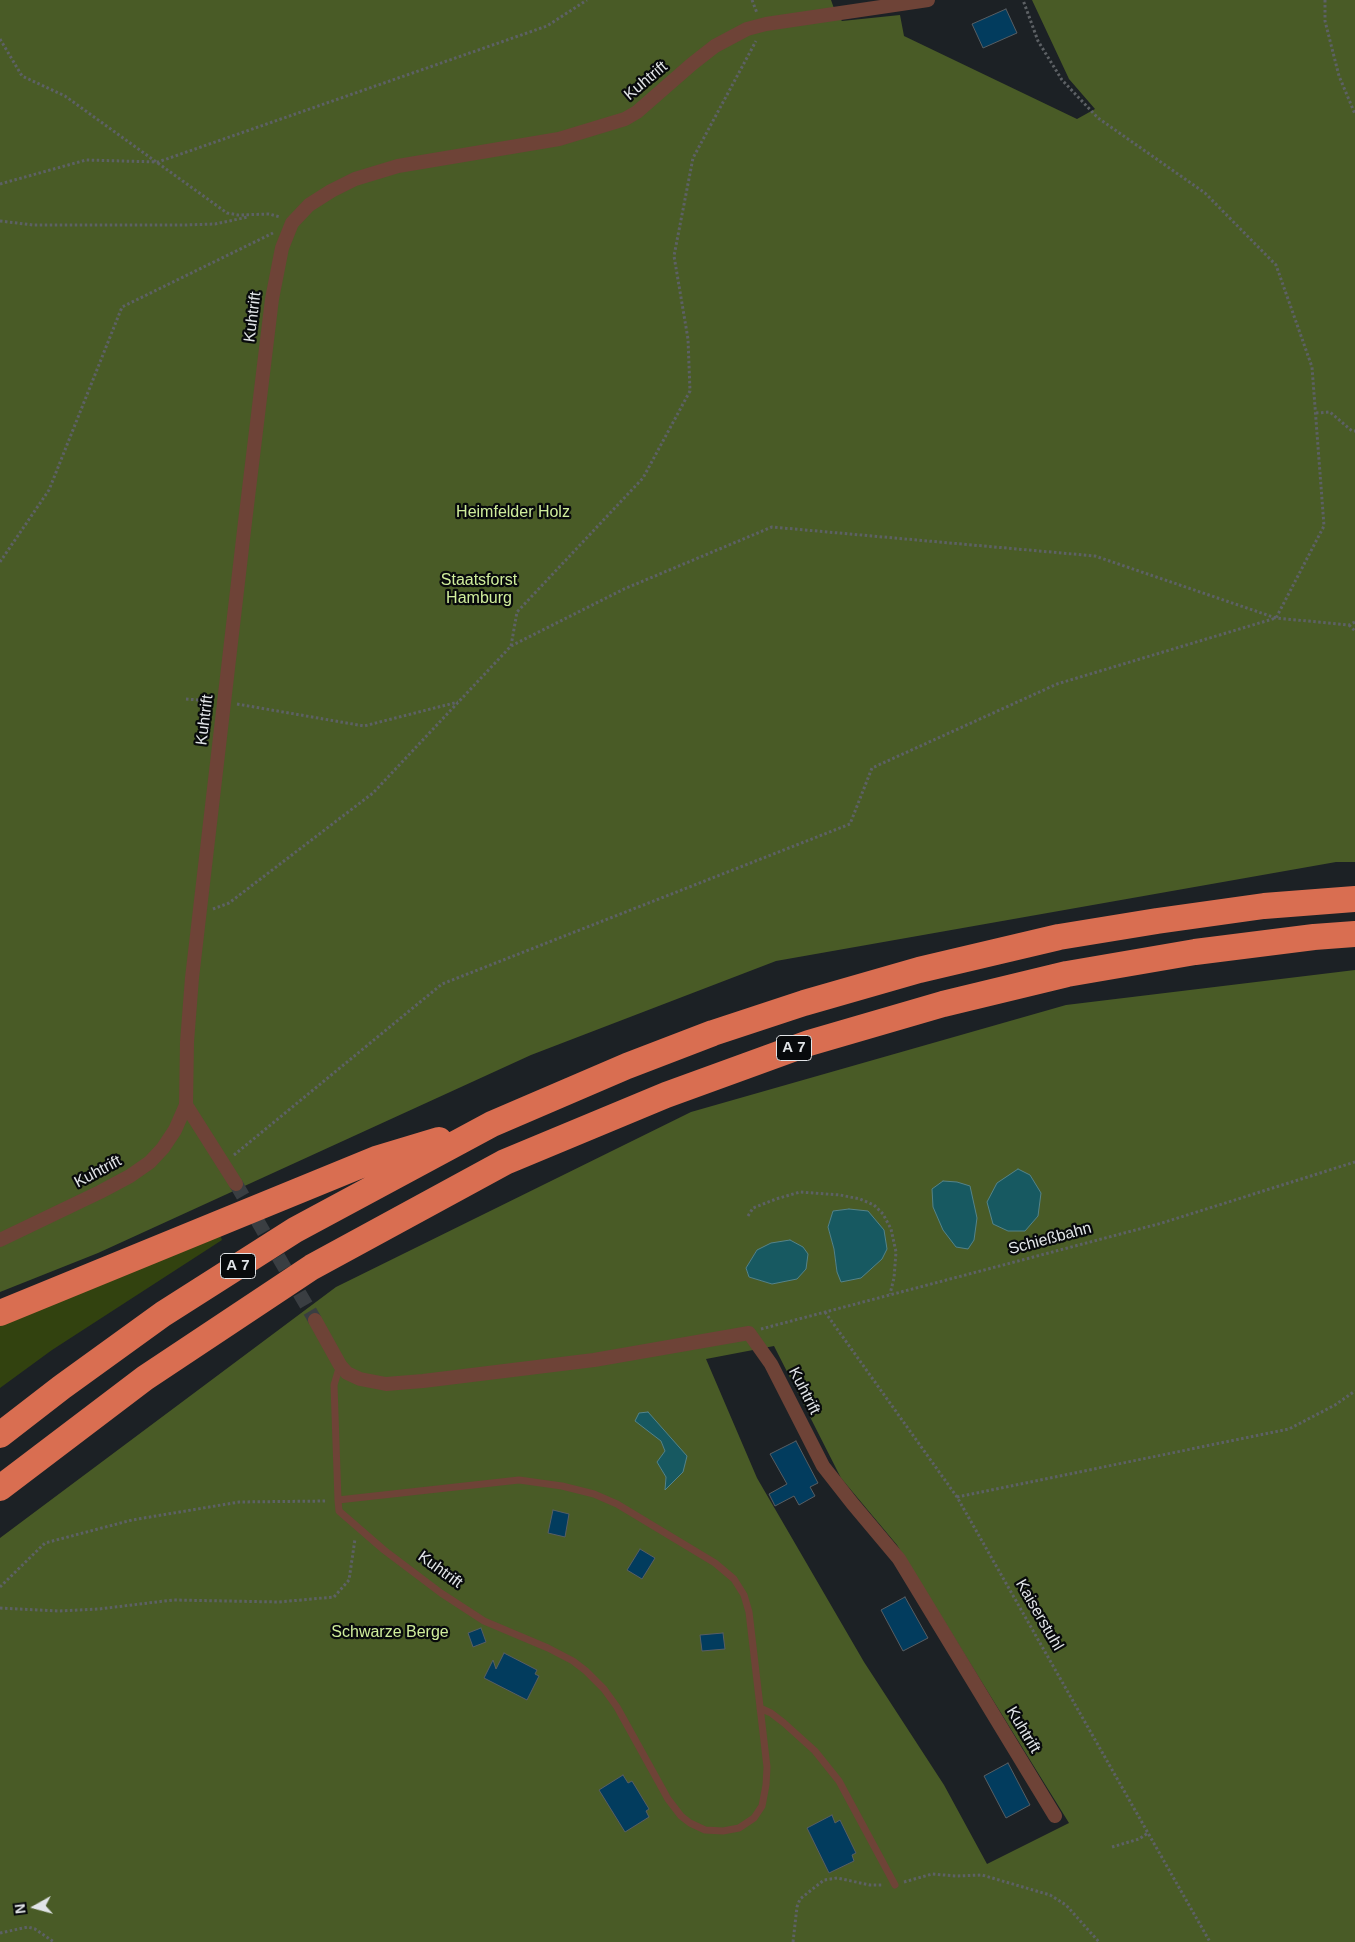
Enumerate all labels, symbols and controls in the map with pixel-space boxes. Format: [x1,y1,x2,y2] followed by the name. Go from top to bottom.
[620,57,672,105] street label: Kuhtrift
[240,291,266,343] street label: Kuhtrift
[456,503,570,523] park label: Heimfelder Holz
[441,571,517,609] park label: Staatsforst Hamburg
[192,694,218,746] street label: Kuhtrift
[776,1036,812,1060] road number: A 7
[71,1152,125,1192] street label: Kuhtrift
[1006,1219,1094,1259] street label: Schießbahn
[220,1254,256,1278] road number: A 7
[784,1364,824,1418] street label: Kuhtrift
[414,1547,466,1593] street label: Kuhtrift
[1011,1576,1067,1654] street label: Kaiserstuhl
[331,1623,449,1643] park label: Schwarze Berge
[1002,1703,1044,1757] street label: Kuhtrift
[10,1882,60,1932] north arrow
[12,1903,29,1915] text: N

